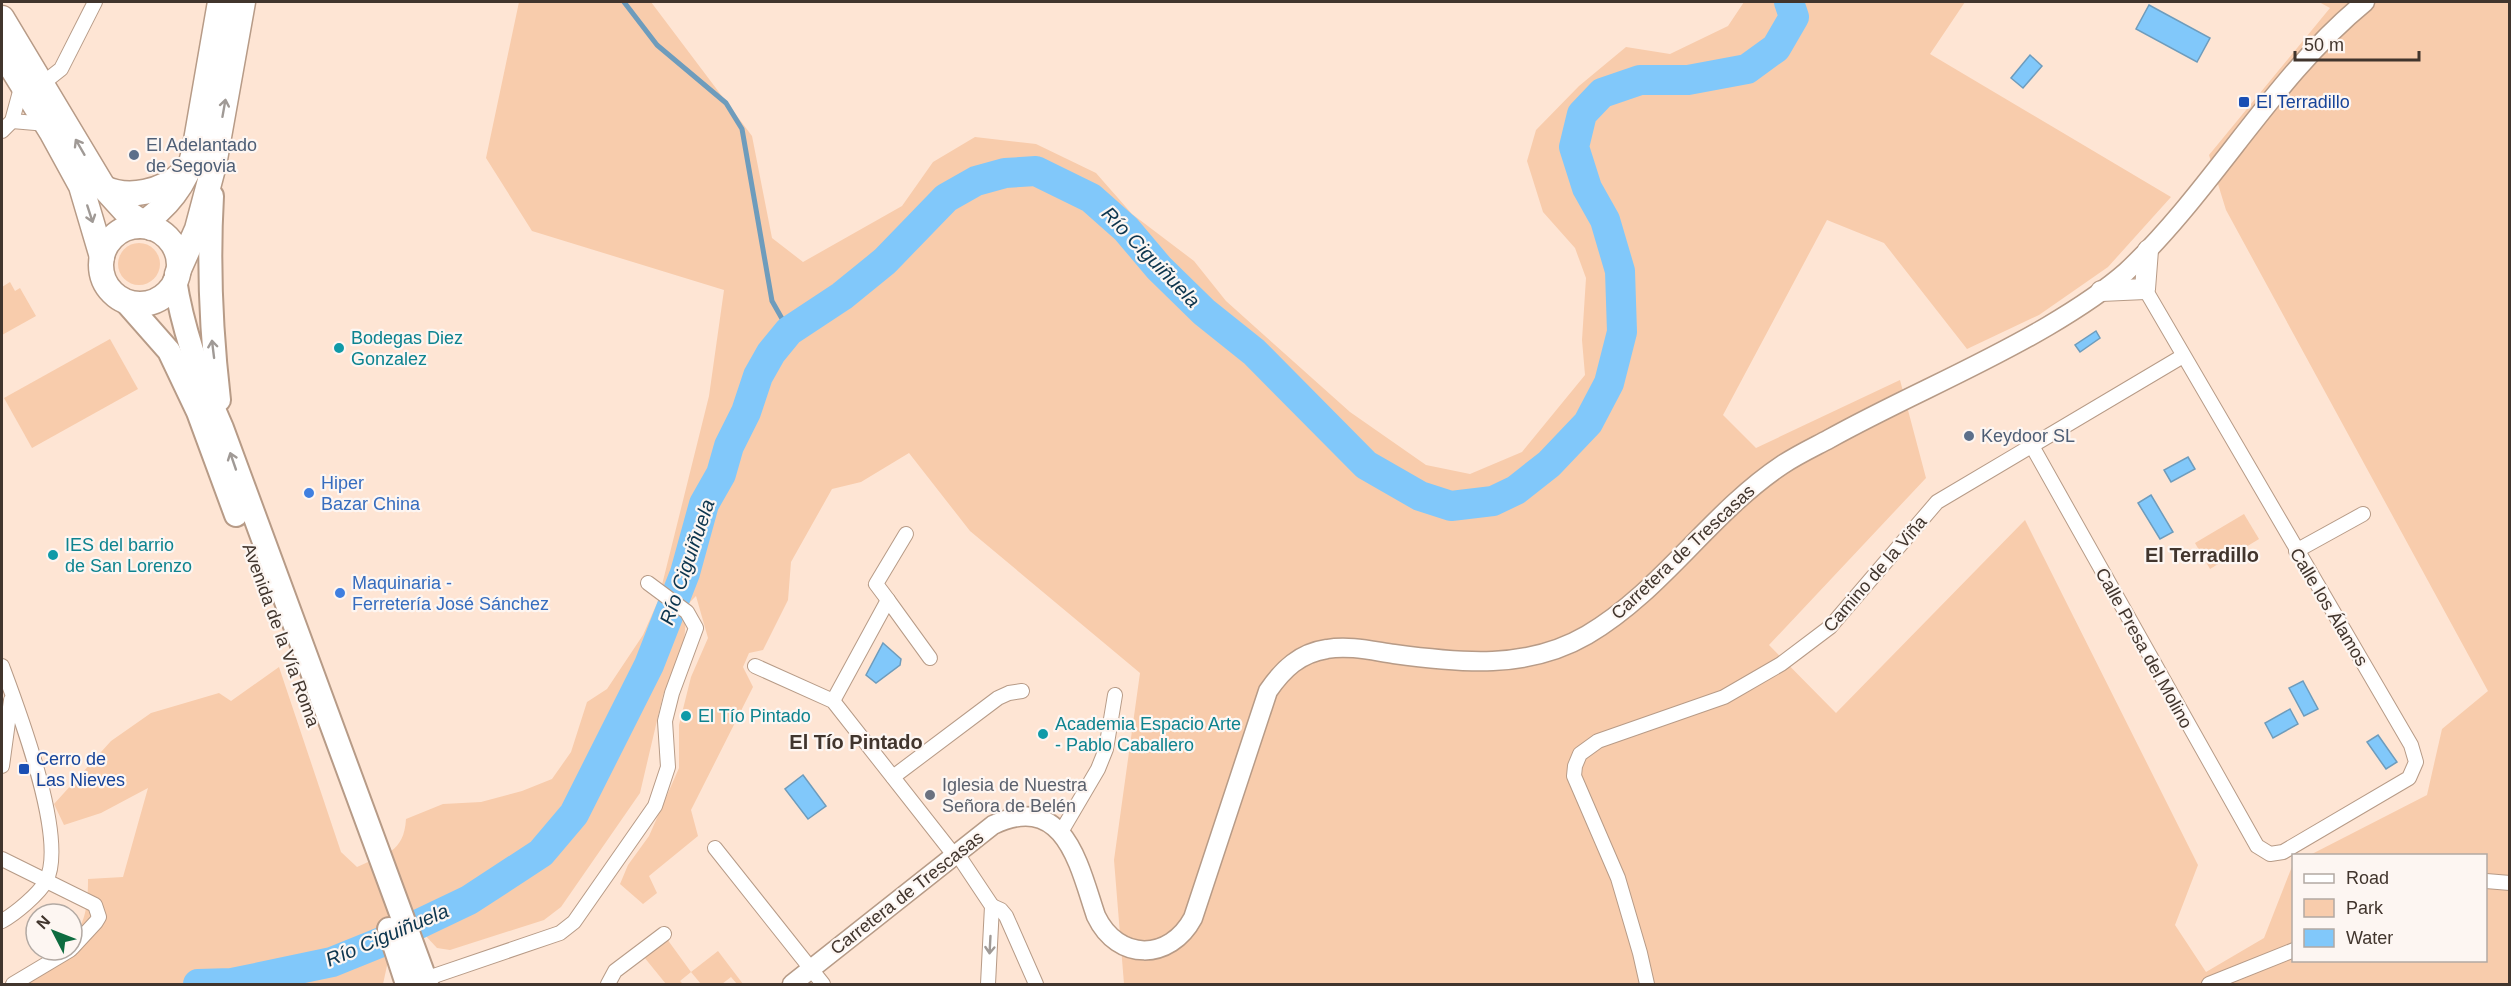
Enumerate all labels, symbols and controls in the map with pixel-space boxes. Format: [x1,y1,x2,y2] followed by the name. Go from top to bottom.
[2295,24,2420,62] scale bar
[2304,35,2344,55] text: 50 m
[2256,92,2350,112] place label: El Terradillo
[2237,95,2251,109] marker: El Terradillo
[219,98,230,118] one-way arrow
[146,135,257,176] place label: El Adelantado de Segovia
[73,139,85,156] one-way arrow
[127,148,141,162] marker: El Adelantado de Segovia
[1098,202,1204,312] water label: Río Ciguiñuela
[86,204,97,223] one-way arrow
[351,328,463,369] place label: Bodegas Diez Gonzalez
[207,340,218,360] one-way arrow
[332,341,346,355] marker: Bodegas Diez Gonzalez
[1981,426,2075,446] place label: Keydoor SL
[1962,429,1976,443] marker: Keydoor SL
[227,452,238,471] one-way arrow
[321,473,421,514] place label: Hiper Bazar China
[1607,481,1759,623] street label: Carretera de Trescasas
[302,486,316,500] marker: Hiper Bazar China
[655,496,719,628] water label: Río Ciguiñuela
[1819,511,1931,636] street label: Camino de la Viña
[65,535,192,576] place label: IES del barrio de San Lorenzo
[238,541,324,730] street label: Avenida de la Vía Roma
[2145,544,2259,566] district label: El Terradillo
[2286,544,2372,670] street label: Calle los Álamos
[46,548,60,562] marker: IES del barrio de San Lorenzo
[2092,564,2196,732] street label: Calle Presa del Molino
[352,573,549,614] place label: Maquinaria - Ferretería José Sánchez
[333,586,347,600] marker: Maquinaria - Ferretería José Sánchez
[698,706,811,726] place label: El Tío Pintado
[679,709,693,723] marker: El Tío Pintado
[1055,714,1241,755] place label: Academia Espacio Arte - Pablo Caballero
[1036,727,1050,741] marker: Academia Espacio Arte - Pablo Caballero
[789,731,923,753] district label: El Tío Pintado
[36,749,125,790] place label: Cerro de Las Nieves
[17,762,31,776] marker: Cerro de Las Nieves
[942,775,1088,816] place label: Iglesia de Nuestra Señora de Belén
[923,788,937,802] marker: Iglesia de Nuestra Señora de Belén
[827,827,987,959] street label: Carretera de Trescasas
[2292,854,2487,962] legend
[2346,868,2389,888] text: Road
[2346,898,2384,918] text: Park
[322,899,452,971] water label: Río Ciguiñuela
[24,902,84,962] north arrow
[33,912,53,932] text: N
[2346,928,2393,948] text: Water
[984,935,995,955] one-way arrow

